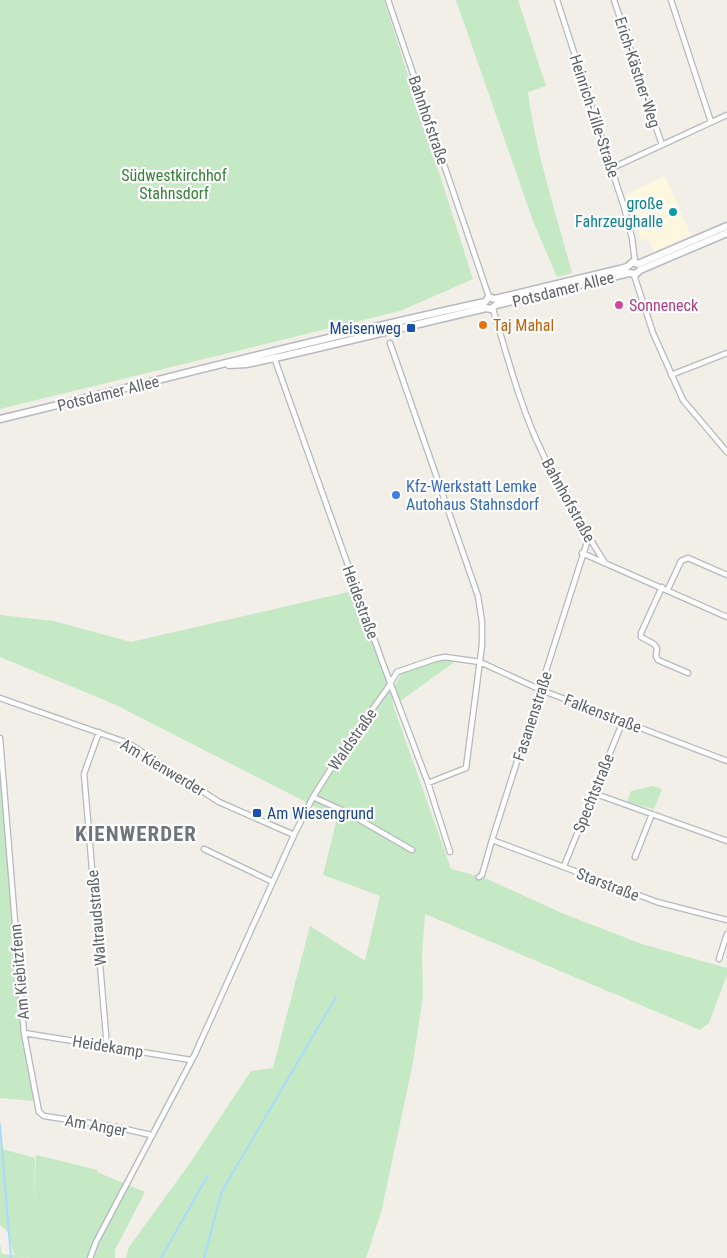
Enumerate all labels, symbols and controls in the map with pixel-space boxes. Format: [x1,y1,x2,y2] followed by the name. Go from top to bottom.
[611,14,664,130] street label: Erich-Kästner-Weg
[566,52,623,180] street label: Heinrich-Zille-Straße
[404,73,453,167] street label: Bahnhofstraße
[121,166,227,203] park label: Südwestkirchhof Stahnsdorf
[575,194,663,231] place label: große Fahrzeughalle
[667,206,679,218] marker: große Fahrzeughalle
[510,268,616,311] street label: Potsdamer Allee
[629,296,699,315] place label: Sonneneck
[613,299,625,311] marker: Sonneneck
[493,316,554,335] place label: Taj Mahal
[329,319,401,338] place label: Meisenweg
[477,319,489,331] marker: Taj Mahal
[405,322,417,334] marker: Meisenweg
[55,372,161,415] street label: Potsdamer Allee
[538,455,599,545] street label: Bahnhofstraße
[406,477,539,514] place label: Kfz-Werkstatt Lemke Autohaus Stahnsdorf
[390,489,402,501] marker: Kfz-Werkstatt Lemke Autohaus Stahnsdorf
[338,563,383,641] street label: Heidestraße
[509,669,556,763] street label: Fasanenstraße
[562,690,644,737] street label: Falkenstraße
[324,705,381,774] street label: Waldstraße
[117,735,209,800] street label: Am Kienwerder
[569,751,618,836] street label: Spechtstraße
[267,804,374,823] place label: Am Wiesengrund
[251,807,263,819] marker: Am Wiesengrund
[75,822,197,846] district label: KIENWERDER
[574,864,642,905] street label: Starstraße
[83,869,110,967] street label: Waltraudstraße
[6,923,33,1021] street label: Am Kiebitzfenn
[71,1032,145,1061] street label: Heidekamp
[64,1111,128,1140] street label: Am Anger

